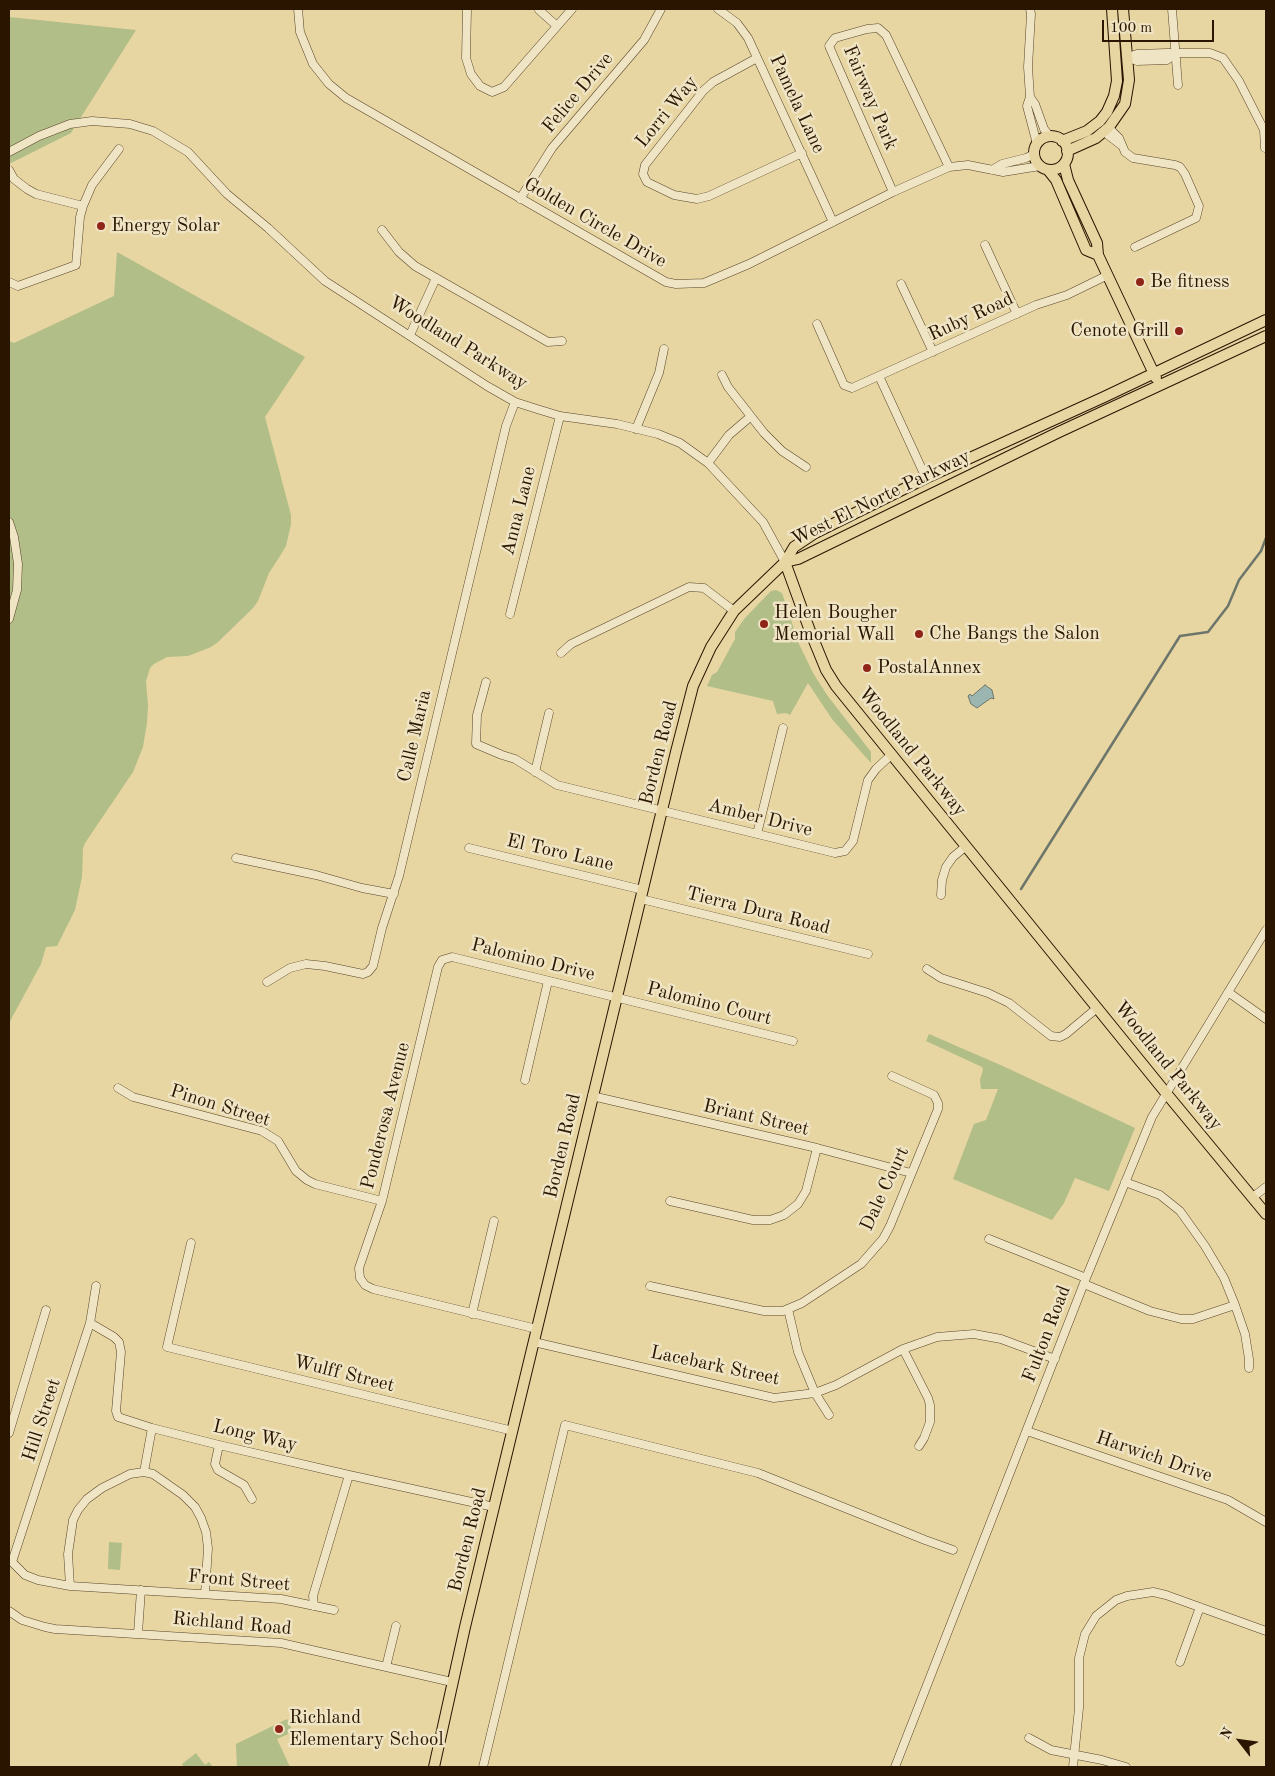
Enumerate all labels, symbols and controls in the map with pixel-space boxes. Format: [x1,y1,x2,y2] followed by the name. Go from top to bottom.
[1105,10,1218,42] scale bar
[1110,21,1152,36] text: 100 m
[838,42,902,154] street label: Fairway Park
[538,48,618,138] street label: Felice Drive
[764,51,830,157] street label: Pamela Lane
[631,71,703,153] street label: Lorri Way
[519,173,671,273] street label: Golden Circle Drive
[111,215,220,237] place label: Energy Solar
[95,220,107,232] marker: Energy Solar
[1150,271,1229,293] place label: Be fitness
[1134,276,1146,288] marker: Be fitness
[925,287,1017,347] street label: Ruby Road
[384,291,532,395] street label: Woodland Parkway
[1070,320,1169,342] place label: Cenote Grill
[1173,325,1185,337] marker: Cenote Grill
[788,445,974,551] street label: West El Norte Parkway
[497,464,541,558] street label: Anna Lane
[774,602,897,646] place label: Helen Bougher Memorial Wall
[758,618,770,630] marker: Helen Bougher Memorial Wall
[929,623,1100,645] place label: Che Bangs the Salon
[913,628,925,640] marker: Che Bangs the Salon
[877,657,981,679] place label: PostalAnnex
[861,662,873,674] marker: PostalAnnex
[853,683,971,821] street label: Woodland Parkway
[393,688,437,784] street label: Calle Maria
[635,698,683,808] street label: Borden Road
[705,794,815,842] street label: Amber Drive
[504,830,616,876] street label: El Toro Lane
[684,882,832,940] street label: Tierra Dura Road
[469,934,597,986] street label: Palomino Drive
[644,977,774,1031] street label: Palomino Court
[1109,997,1227,1135] street label: Woodland Parkway
[357,1040,415,1192] street label: Ponderosa Avenue
[167,1080,273,1132] street label: Pinon Street
[540,1091,586,1201] street label: Borden Road
[701,1095,811,1141] street label: Briant Street
[856,1143,914,1235] street label: Dale Court
[1018,1282,1076,1386] street label: Fulton Road
[648,1341,782,1391] street label: Lacebark Street
[291,1350,397,1398] street label: Wulff Street
[18,1376,66,1464] street label: Hill Street
[211,1415,299,1457] street label: Long Way
[1093,1426,1215,1488] street label: Harwich Drive
[444,1485,492,1595] street label: Borden Road
[187,1565,291,1597] street label: Front Street
[171,1607,293,1641] street label: Richland Road
[289,1707,444,1751] place label: Richland Elementary School
[1215,1716,1265,1766] north arrow
[273,1723,285,1735] marker: Richland Elementary School
[1218,1725,1236,1742] text: N

